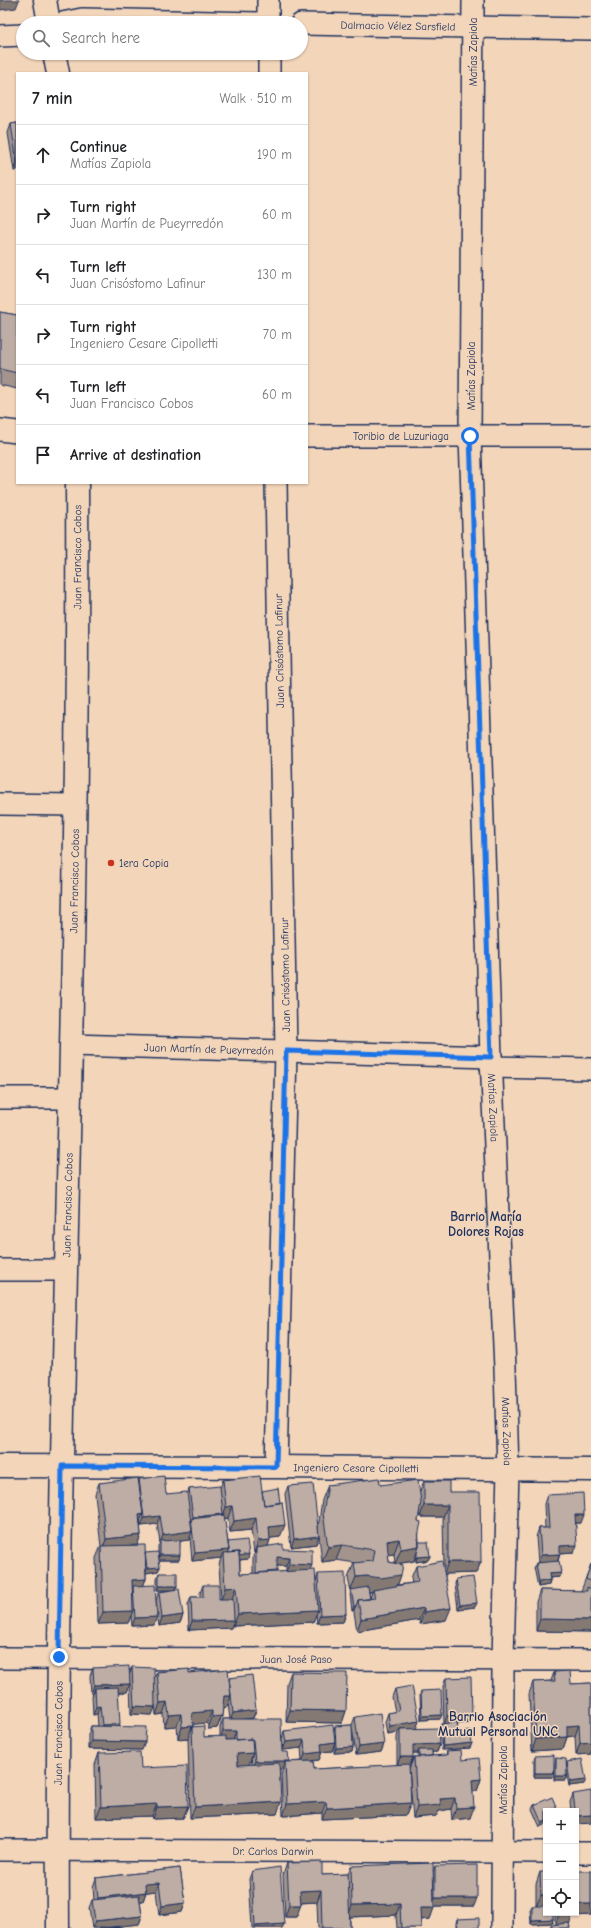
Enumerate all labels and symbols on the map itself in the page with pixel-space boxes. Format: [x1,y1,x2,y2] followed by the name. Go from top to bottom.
[467,18,480,86] street label: Matías Zapiola
[340,19,456,34] street label: Dalmacio Vélez Sarsfield
[465,342,478,410] street label: Matías Zapiola
[461,427,479,445] route start
[353,430,449,443] street label: Toribio de Luzuriaga
[71,505,84,609] street label: Juan Francisco Cobos
[272,593,287,708] street label: Juan Crisóstomo Lafinur
[67,828,82,934] street label: Juan Francisco Cobos
[119,857,169,870] place label: 1era Copia
[106,858,116,868] marker: 1era Copia
[278,917,293,1032] street label: Juan Crisóstomo Lafinur
[144,1041,274,1058] street label: Juan Martín de Pueyrredón
[485,1073,501,1142] street label: Matías Zapiola
[60,1152,76,1257] street label: Juan Francisco Cobos
[448,1209,524,1239] district label: Barrio María Dolores Rojas
[499,1397,514,1466] street label: Matías Zapiola
[293,1461,419,1475] street label: Ingeniero Cesare Cipolletti
[50,1648,68,1666] route end
[260,1653,332,1666] street label: Juan José Paso
[52,1680,66,1785] street label: Juan Francisco Cobos
[438,1709,558,1739] district label: Barrio Asociación Mutual Personal UNC
[497,1746,510,1814] street label: Matías Zapiola
[232,1845,314,1858] street label: Dr. Carlos Darwin

